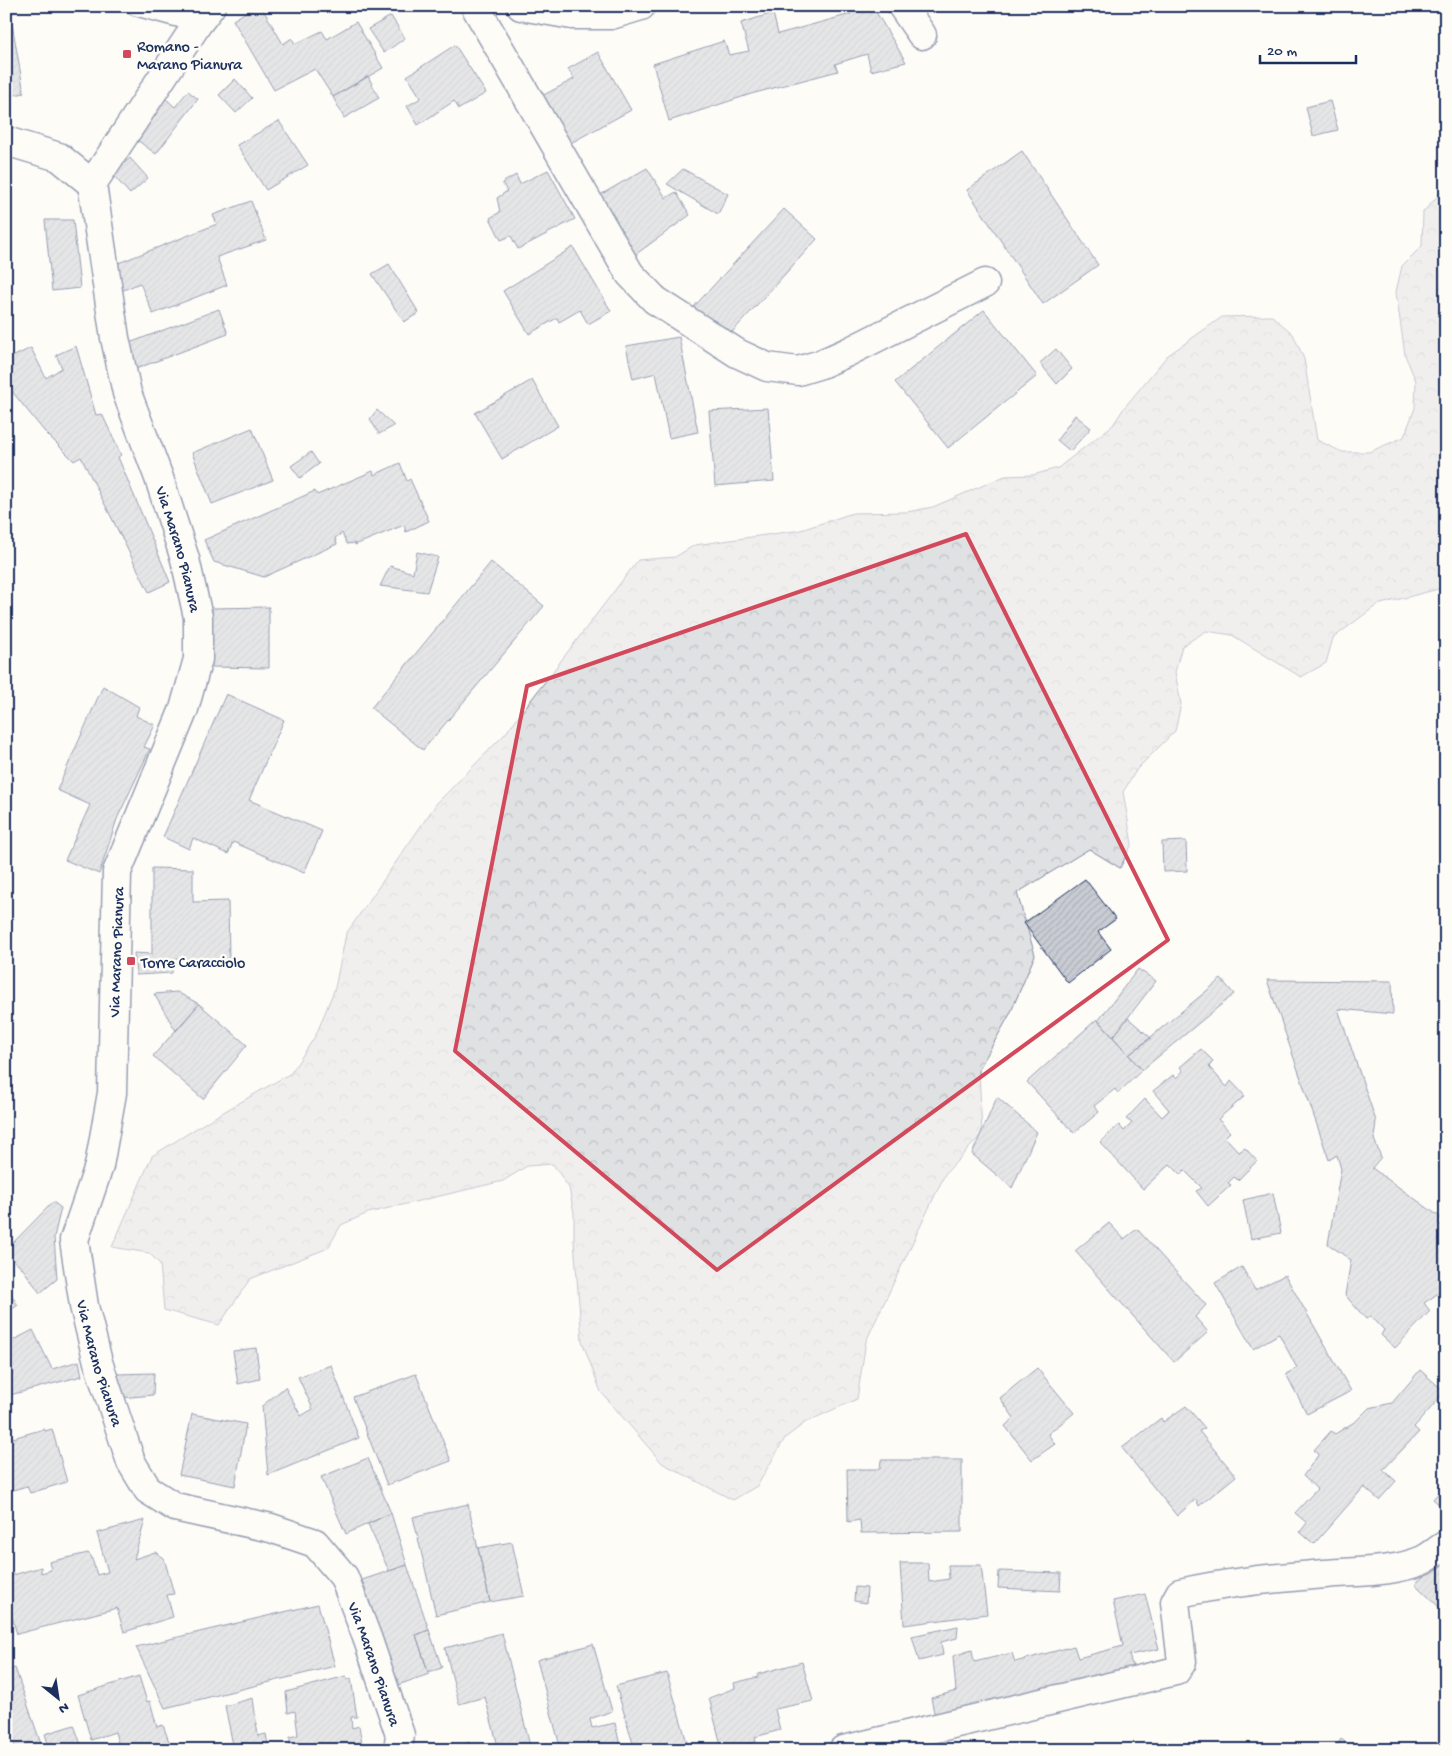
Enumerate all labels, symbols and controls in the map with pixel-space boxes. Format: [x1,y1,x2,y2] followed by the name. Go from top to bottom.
[1260,32,1356,64] scale bar
[137,39,243,76] place label: Romano - Marano Pianura
[1267,43,1297,61] text: 20 m
[121,48,133,60] marker: Romano - Marano Pianura
[149,484,203,616] street label: Via Marano Pianura
[107,886,130,1018] street label: Via Marano Pianura
[125,955,137,967] marker: Torre Caracciolo
[140,955,245,974] place label: Torre Caracciolo
[70,1298,125,1430] street label: Via Marano Pianura
[341,1599,403,1730] street label: Via Marano Pianura
[32,1674,82,1724] north arrow
[55,1697,71,1717] text: N

